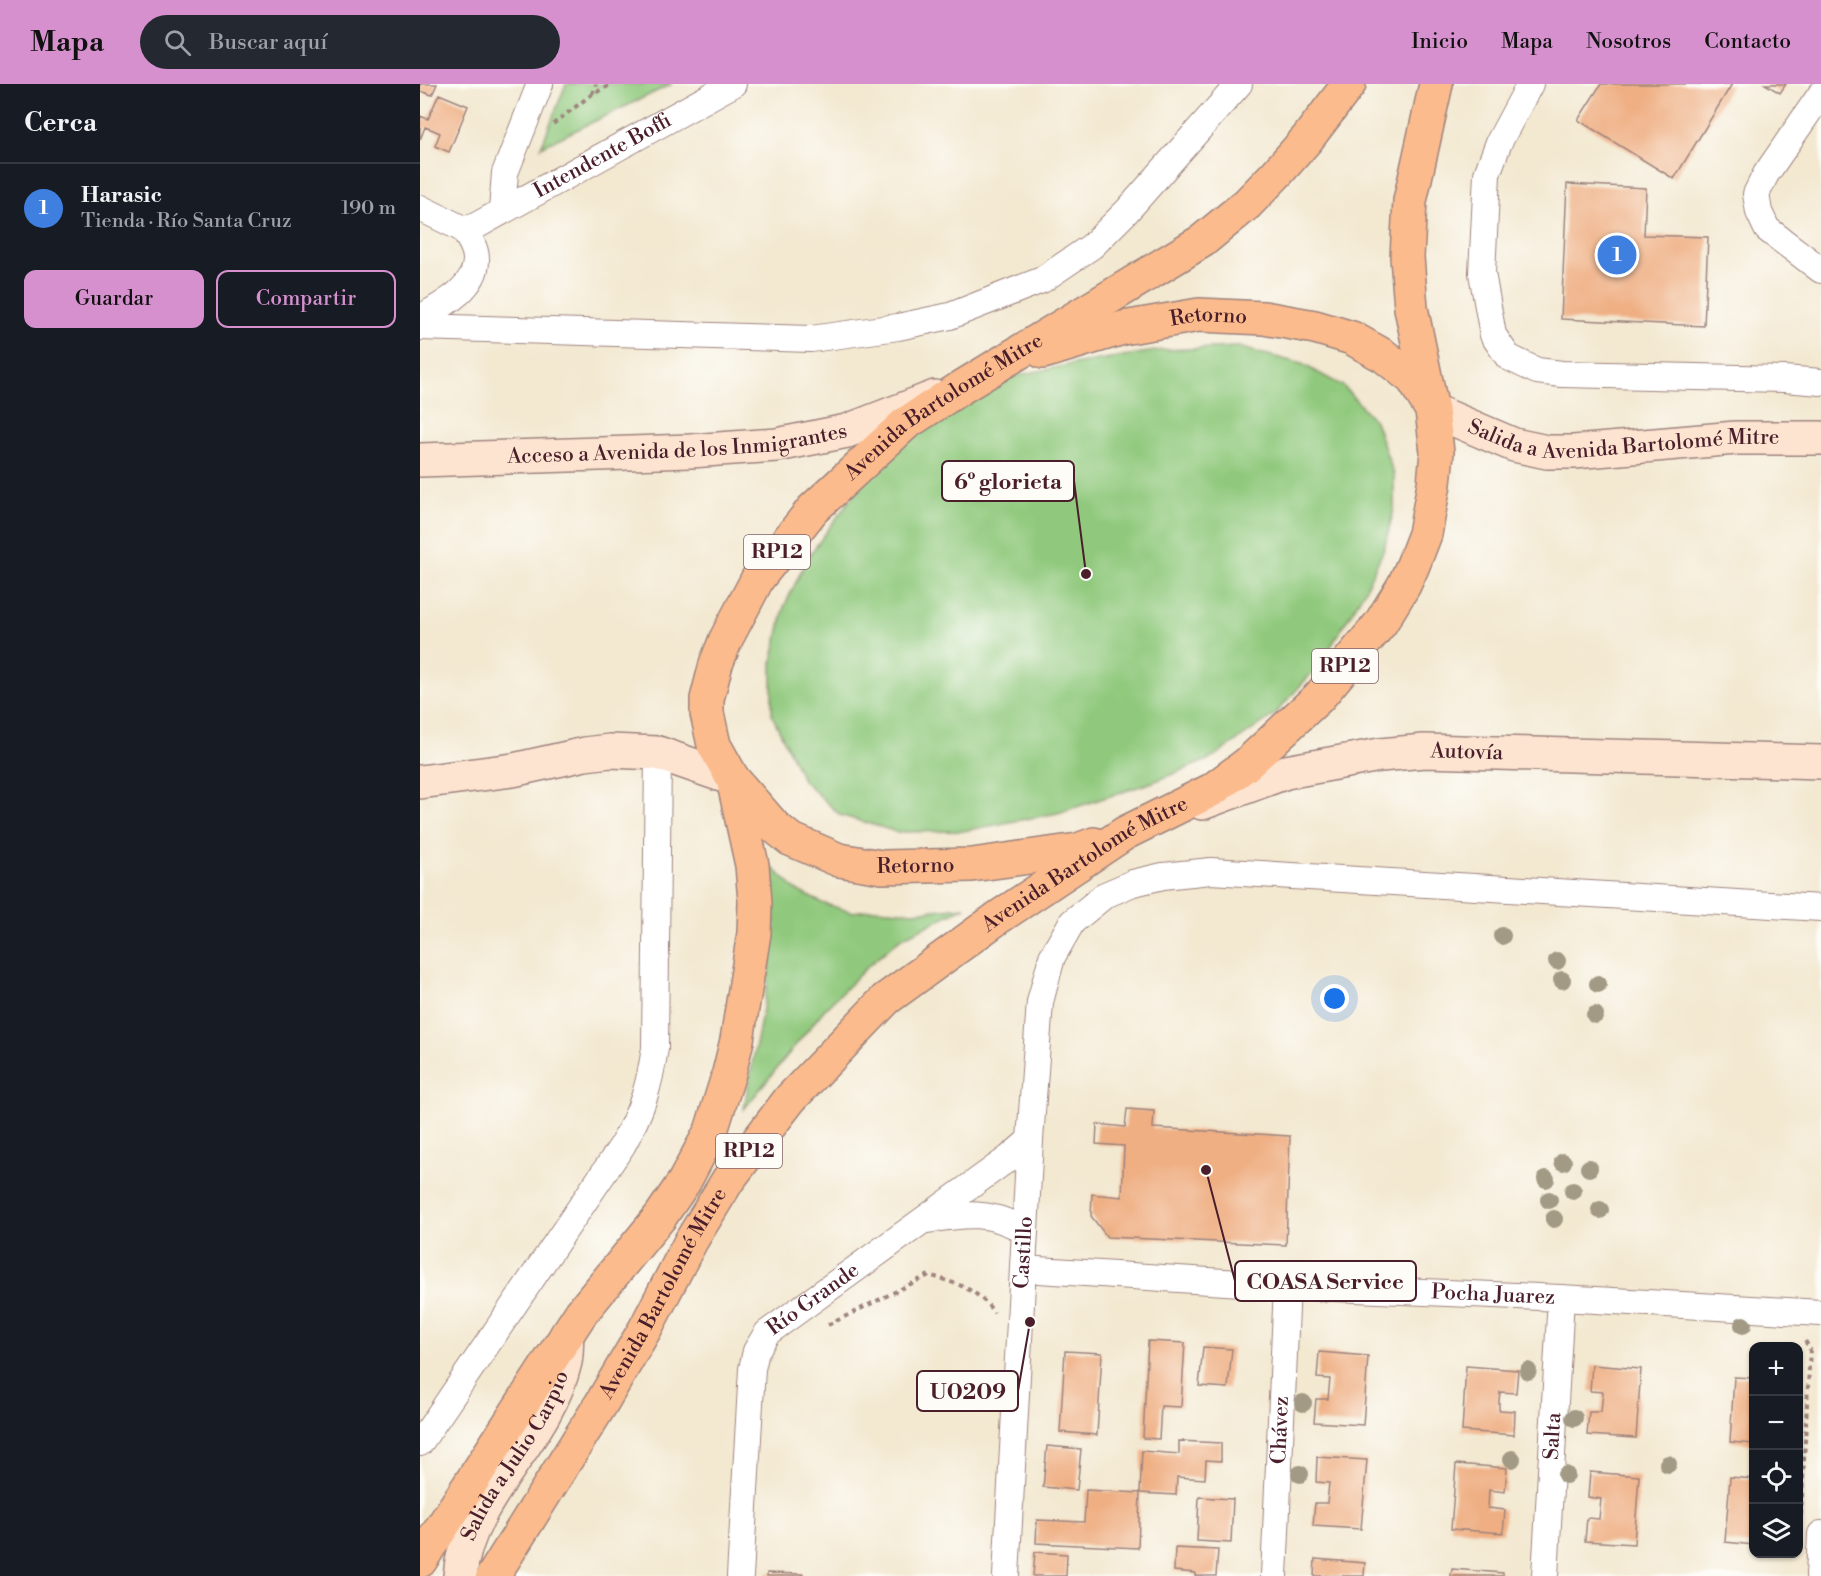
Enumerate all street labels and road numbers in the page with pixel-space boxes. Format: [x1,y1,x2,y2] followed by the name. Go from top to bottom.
[529,107,676,204] street label: Intendente Boffi
[1168,302,1248,333] street label: Retorno
[838,328,1048,487] street label: Avenida Bartolomé Mitre
[1464,414,1779,465] street label: Salida a Avenida Bartolomé Mitre
[506,418,850,470] street label: Acceso a Avenida de los Inmigrantes
[744,535,810,569] road number: RP12
[1312,649,1378,683] road number: RP12
[1429,738,1504,766] street label: Autovía
[976,791,1192,939] street label: Avenida Bartolomé Mitre
[876,852,955,880] street label: Retorno
[716,1134,782,1168] road number: RP12
[593,1183,733,1405] street label: Avenida Bartolomé Mitre
[1009,1215,1039,1290] street label: Castillo
[762,1257,865,1342] street label: Río Grande
[1431,1279,1556,1311] street label: Pocha Juarez
[456,1367,575,1545] street label: Salida a Julio Carpio
[1266,1395,1295,1465] street label: Chávez
[1539,1411,1567,1461] street label: Salta

